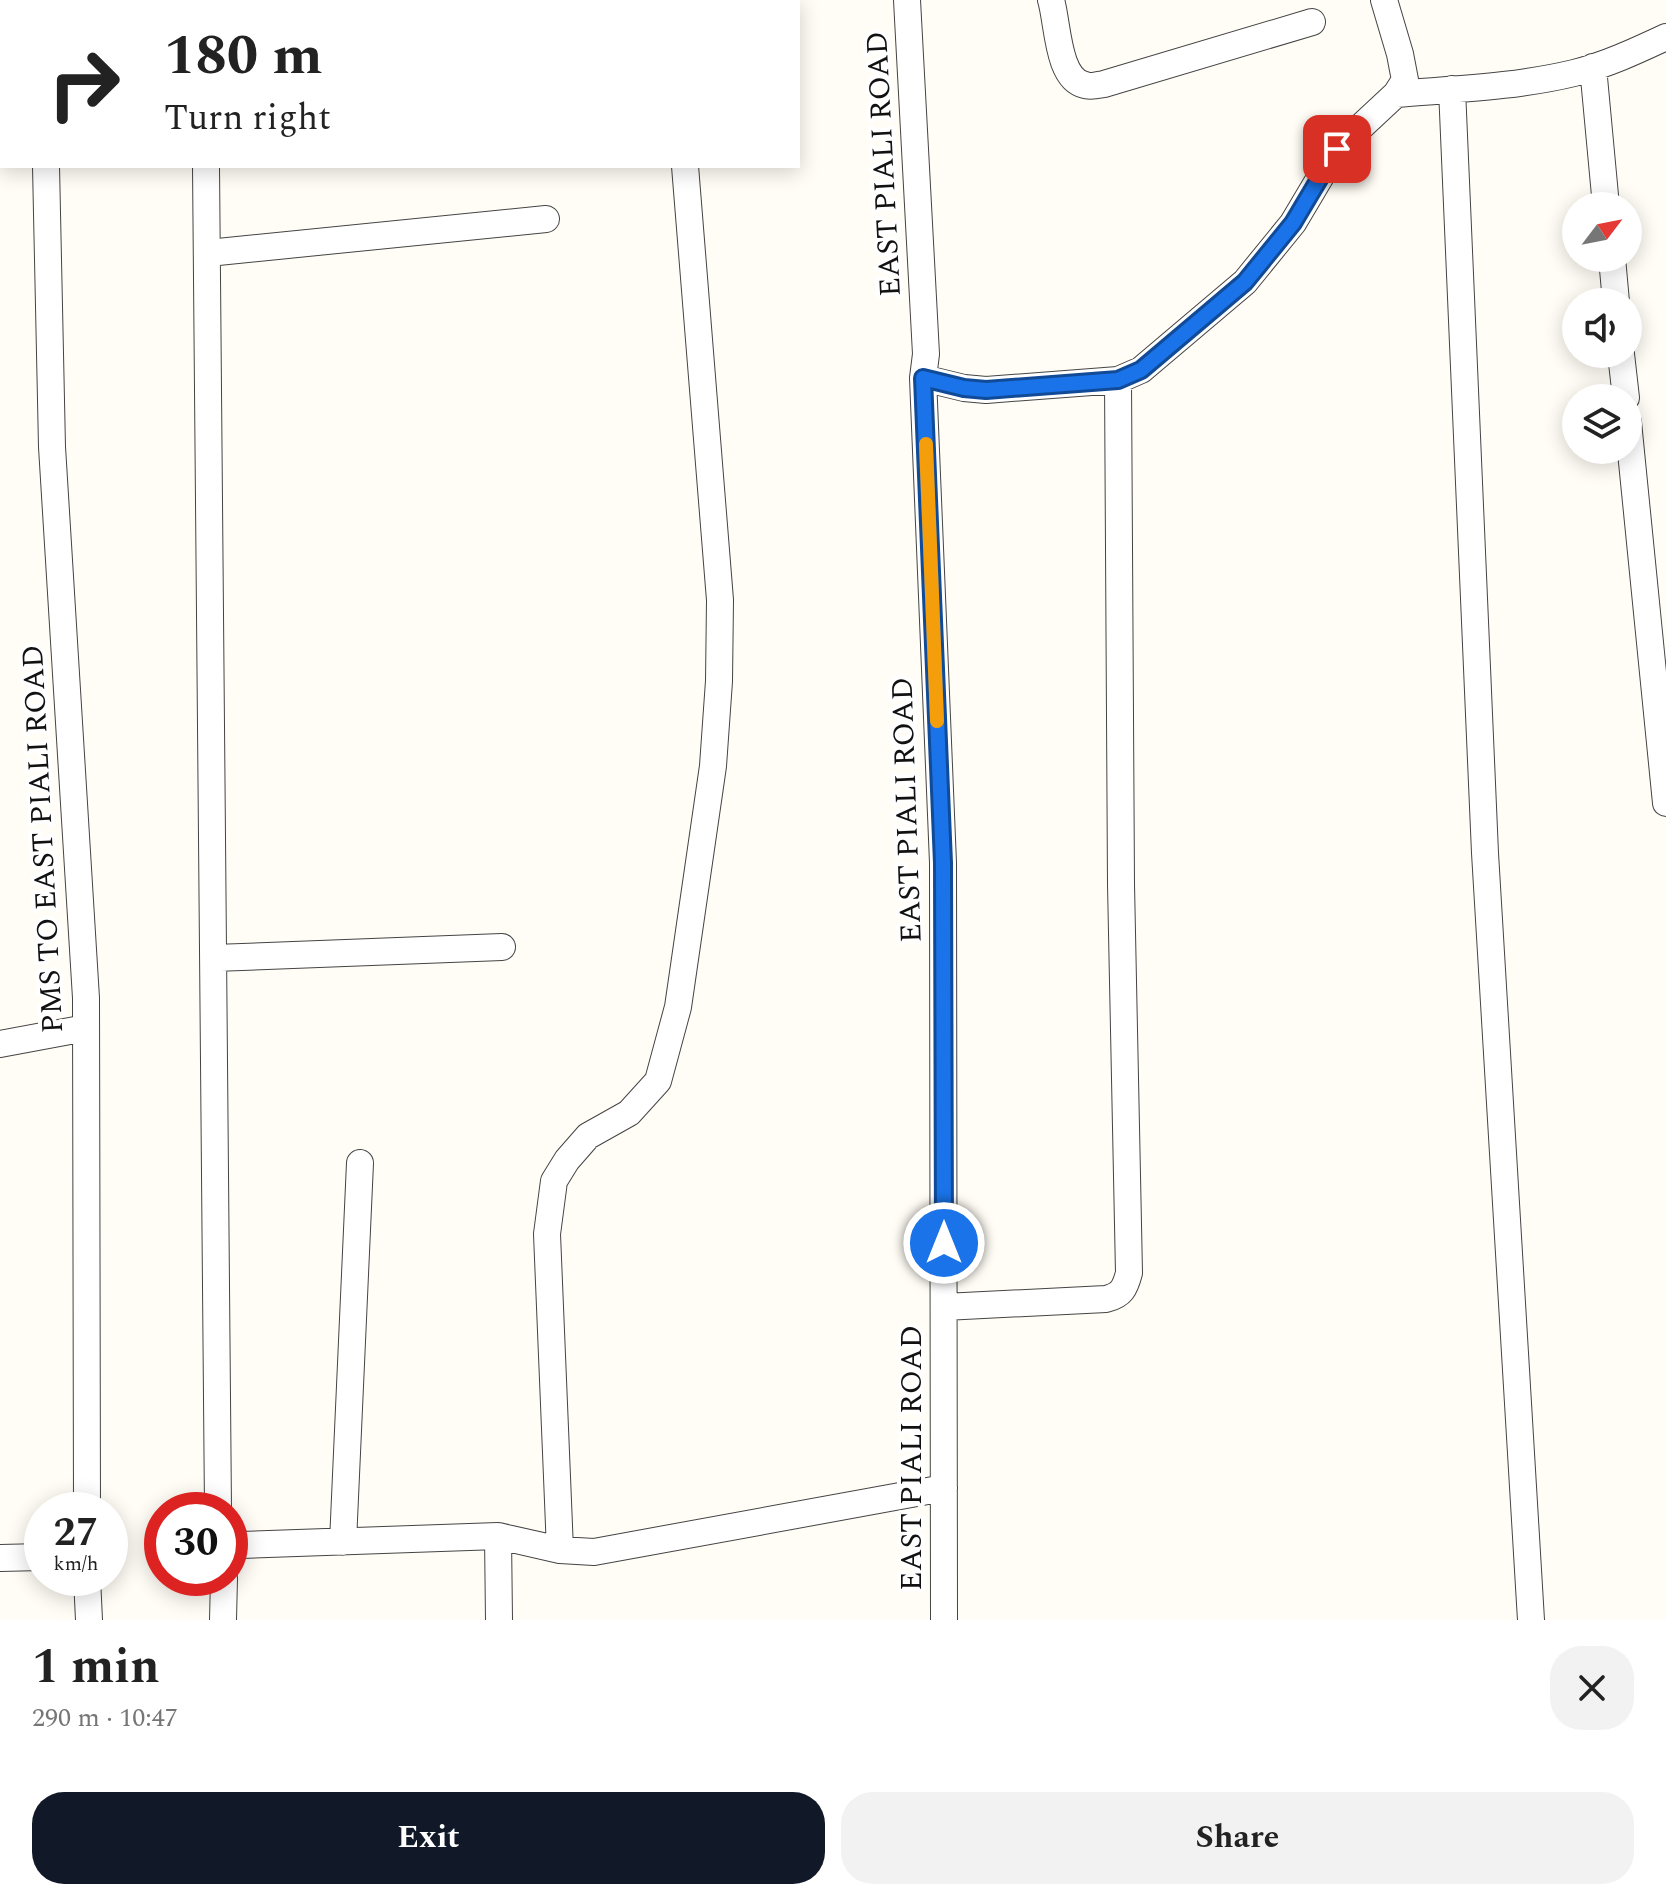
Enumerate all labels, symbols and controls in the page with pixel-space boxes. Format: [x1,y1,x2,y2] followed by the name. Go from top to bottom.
[164,14,323,99] text: 180 m
[854,30,914,298] street label: EAST PIALI ROAD
[32,32,136,136] icon: right
[164,91,331,146] text: Turn right
[1303,115,1371,183] pin
[1315,127,1359,171] icon: arrive
[1562,192,1642,272] north arrow
[1562,192,1642,464] map controls
[1562,288,1642,368] button: sound
[1562,384,1642,464] button: layers
[10,644,76,1034] street label: PMS TO EAST PIALI ROAD
[879,676,935,944] street label: EAST PIALI ROAD
[902,1201,986,1285] position arrow
[889,1325,935,1591] street label: EAST PIALI ROAD
[144,1492,248,1596] speed limit sign: 30
[54,1503,98,1564] text: 27
[54,1549,99,1579] text: km/h
[32,1631,160,1704] text: 1 min
[1550,1646,1634,1730] button: close
[32,1698,178,1738] text: 290 m · 10:47
[32,1792,825,1884] button: Exit
[841,1792,1634,1884] button: Share

